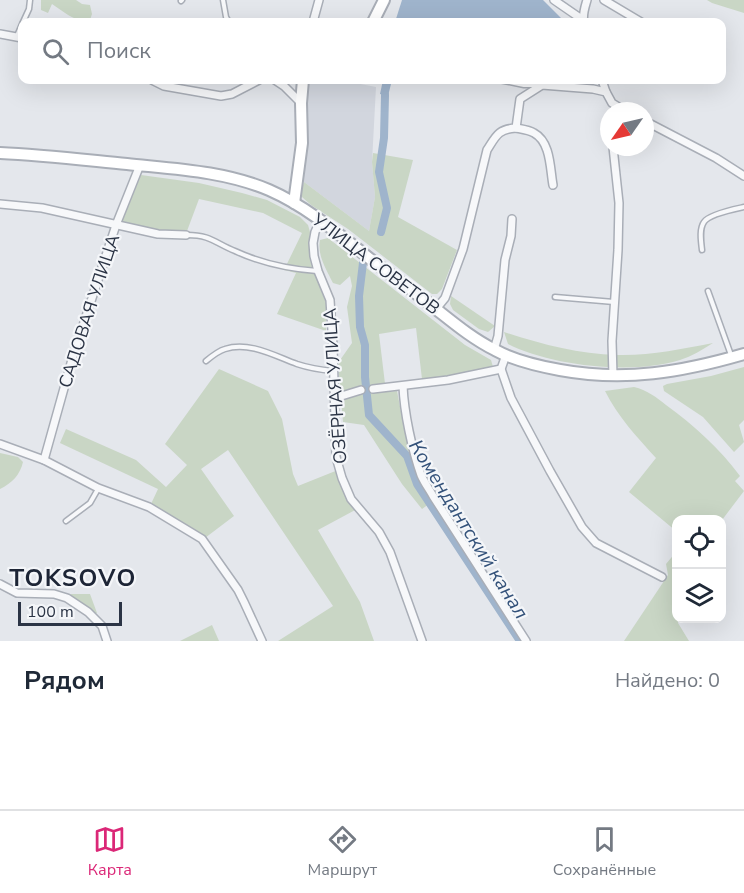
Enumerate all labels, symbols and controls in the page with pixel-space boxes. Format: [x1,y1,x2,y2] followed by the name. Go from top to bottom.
[18,18,726,84] search box
[39,35,72,68] icon: search
[87,36,151,66] text: Поиск
[600,102,654,156] north arrow
[306,207,445,320] street label: УЛИЦА СОВЕТОВ
[53,231,125,391] street label: САДОВАЯ УЛИЦА
[318,307,352,465] street label: ОЗЁРНАЯ УЛИЦА
[402,434,535,624] water label: Комендантский канал
[672,515,726,623] map controls
[672,515,726,569] button: locate
[9,562,137,594] district label: TOKSOVO
[672,569,726,623] button: layers
[18,599,122,626] scale bar
[27,601,74,623] text: 100 m
[24,663,105,698] text: Рядом
[615,667,720,694] text: Найдено: 0
[88,823,132,881] tab: Карта
[308,823,377,881] tab: Маршрут
[553,823,656,881] tab: Сохранённые

